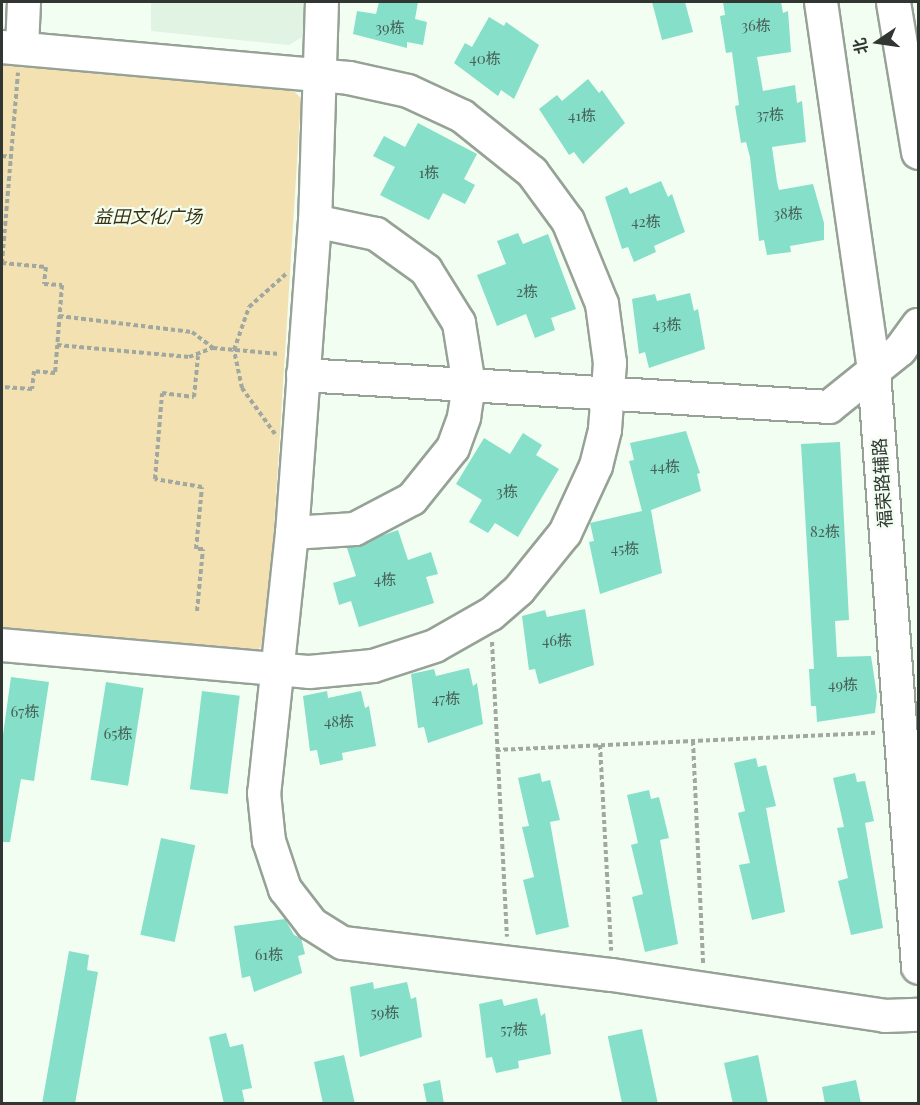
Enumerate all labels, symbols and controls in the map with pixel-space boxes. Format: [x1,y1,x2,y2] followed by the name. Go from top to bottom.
[848,12,908,72] north arrow
[741,17,771,35] house number: 36栋
[375,19,405,37] house number: 39栋
[848,36,872,56] text: 北
[469,50,501,68] house number: 40栋
[756,106,784,124] house number: 37栋
[568,107,596,125] house number: 41栋
[419,164,439,182] house number: 1栋
[94,205,202,227] park label: 益田文化广场
[773,205,803,223] house number: 38栋
[631,213,661,231] house number: 42栋
[516,283,538,301] house number: 2栋
[653,316,681,334] house number: 43栋
[868,437,896,529] street label: 福荣路辅路
[650,458,680,476] house number: 44栋
[496,483,518,501] house number: 3栋
[810,523,840,541] house number: 82栋
[611,540,639,558] house number: 45栋
[374,571,396,589] house number: 4栋
[542,632,572,650] house number: 46栋
[828,676,858,694] house number: 49栋
[432,690,460,708] house number: 47栋
[11,703,39,721] house number: 67栋
[324,713,354,731] house number: 48栋
[104,725,132,743] house number: 65栋
[255,946,283,964] house number: 61栋
[371,1004,399,1022] house number: 59栋
[500,1021,528,1039] house number: 57栋

